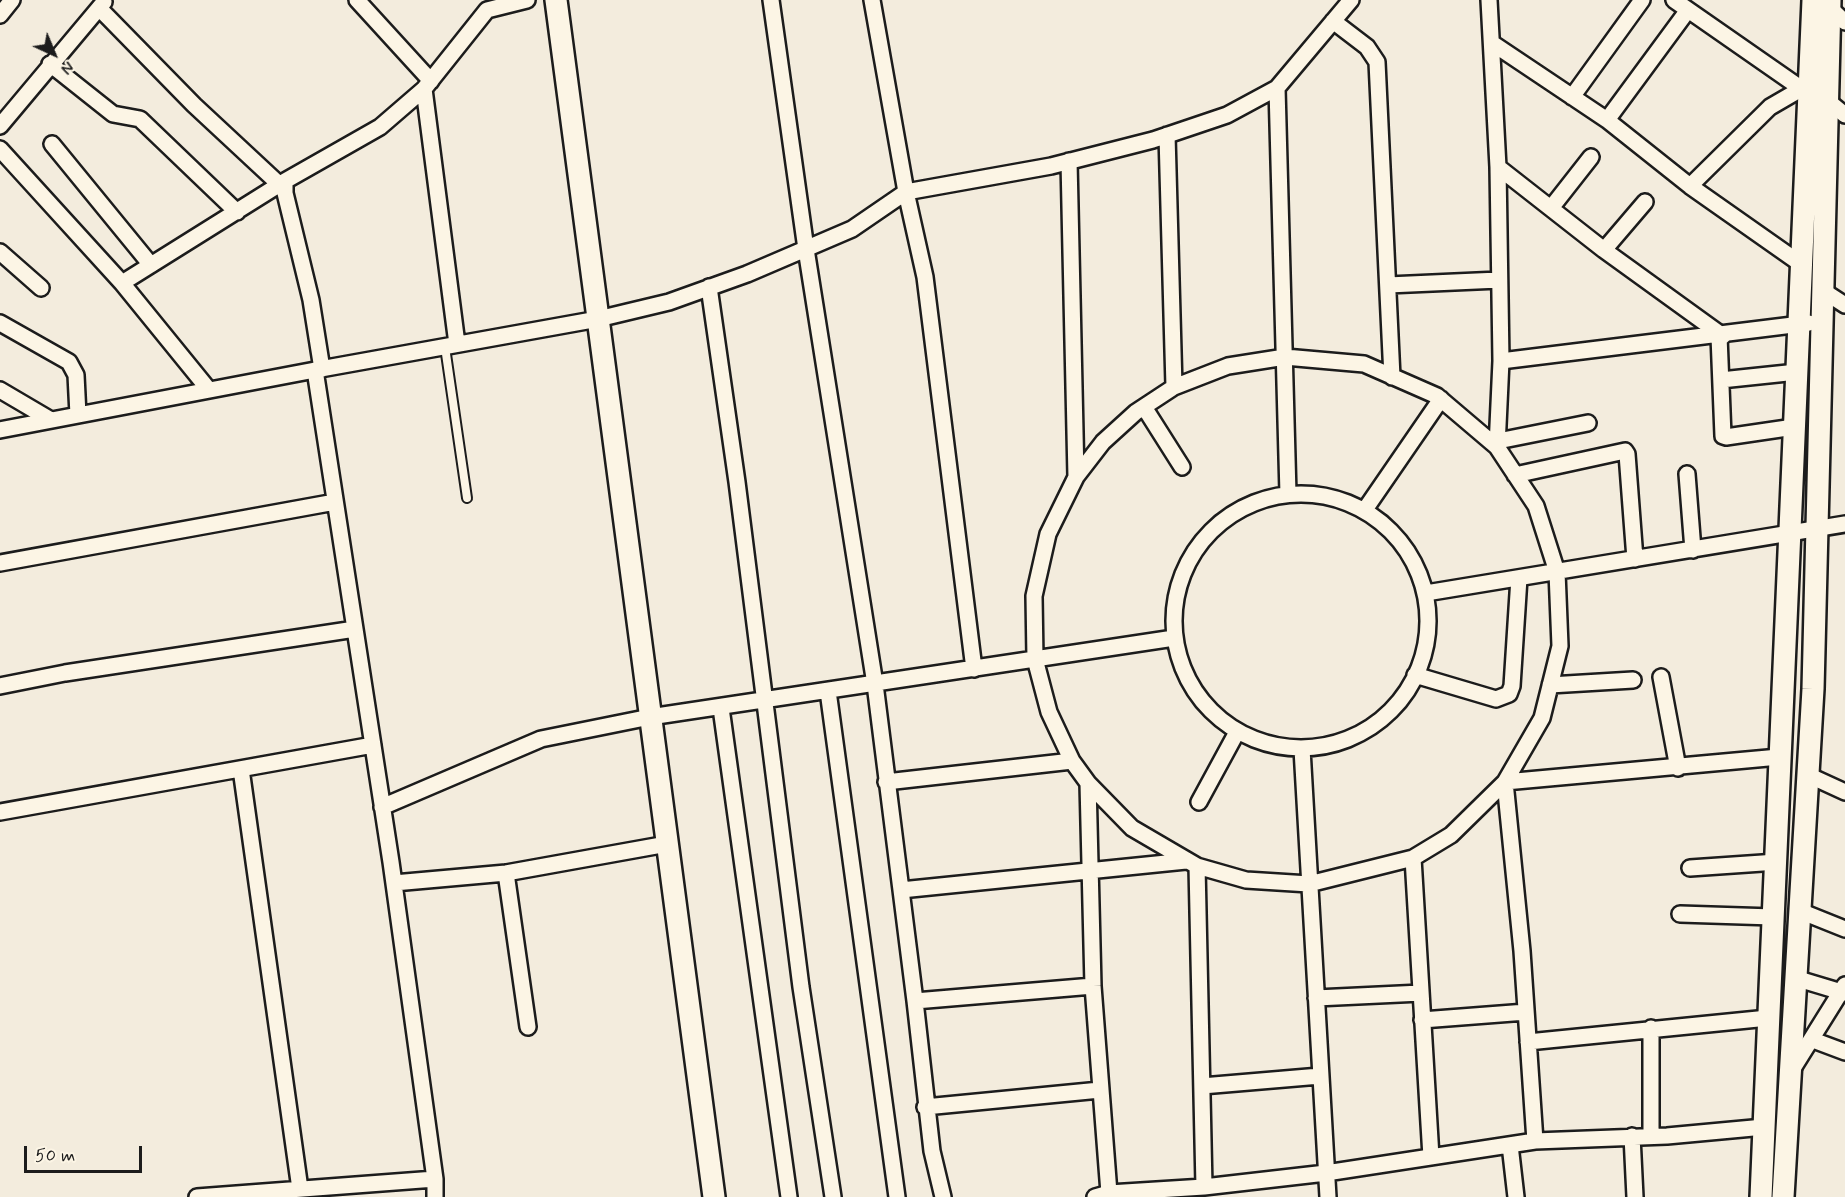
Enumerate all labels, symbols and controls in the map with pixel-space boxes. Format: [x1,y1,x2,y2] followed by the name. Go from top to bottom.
[24,24,84,84] north arrow
[56,56,78,79] text: N
[27,1134,146,1172] scale bar
[35,1144,75,1168] text: 50 m

